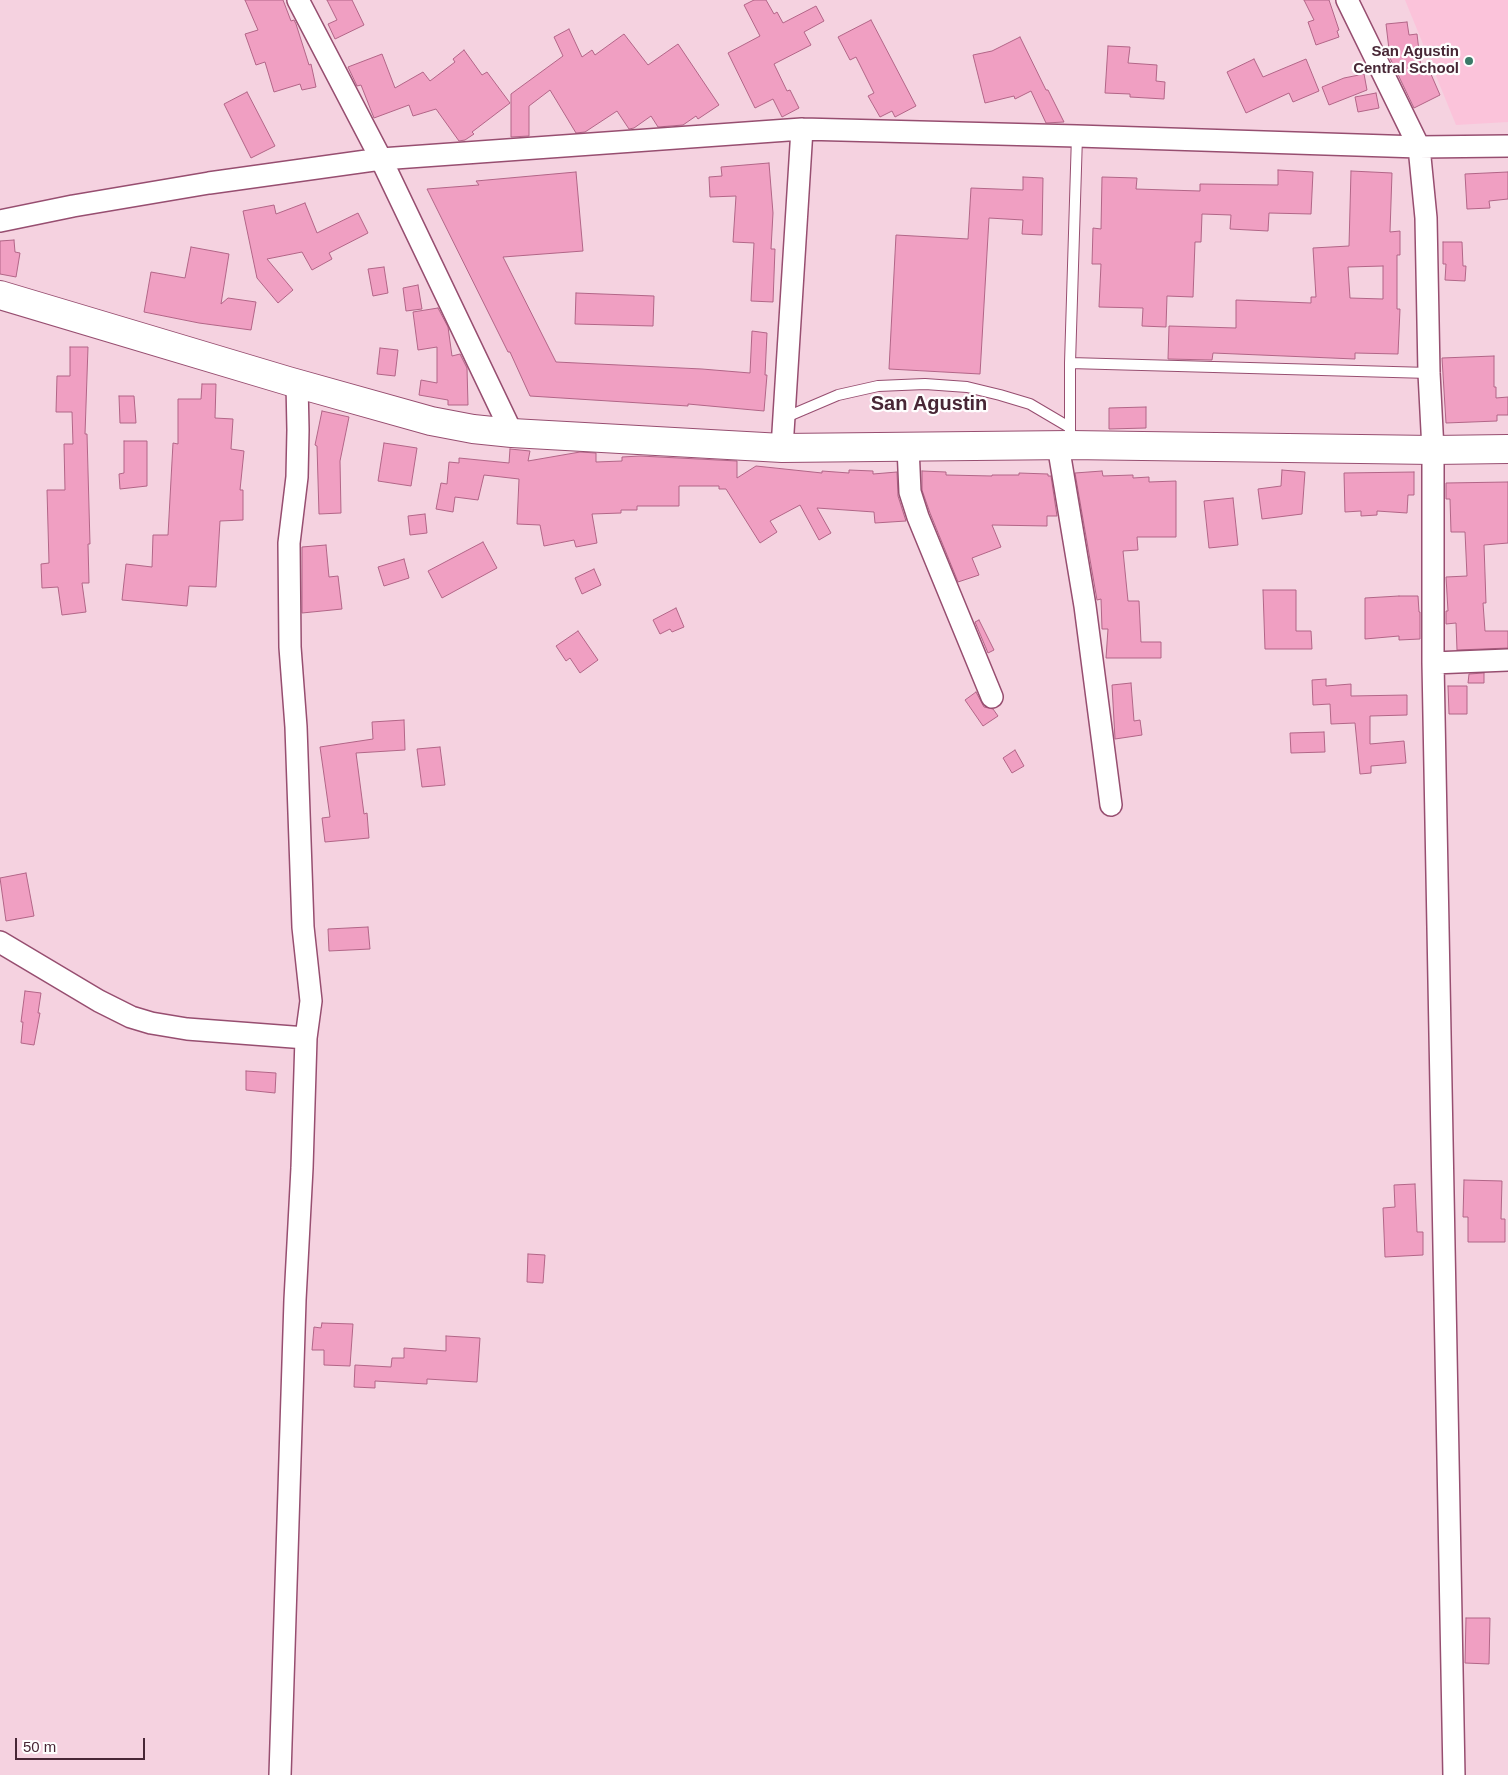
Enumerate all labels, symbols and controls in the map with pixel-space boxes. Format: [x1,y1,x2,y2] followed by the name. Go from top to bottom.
[1353,43,1459,78] place label: San Agustin Central School
[1463,55,1475,67] marker: San Agustin Central School
[871,392,987,416] district label: San Agustin
[18,1728,148,1760] scale bar
[23,1738,56,1755] text: 50 m

